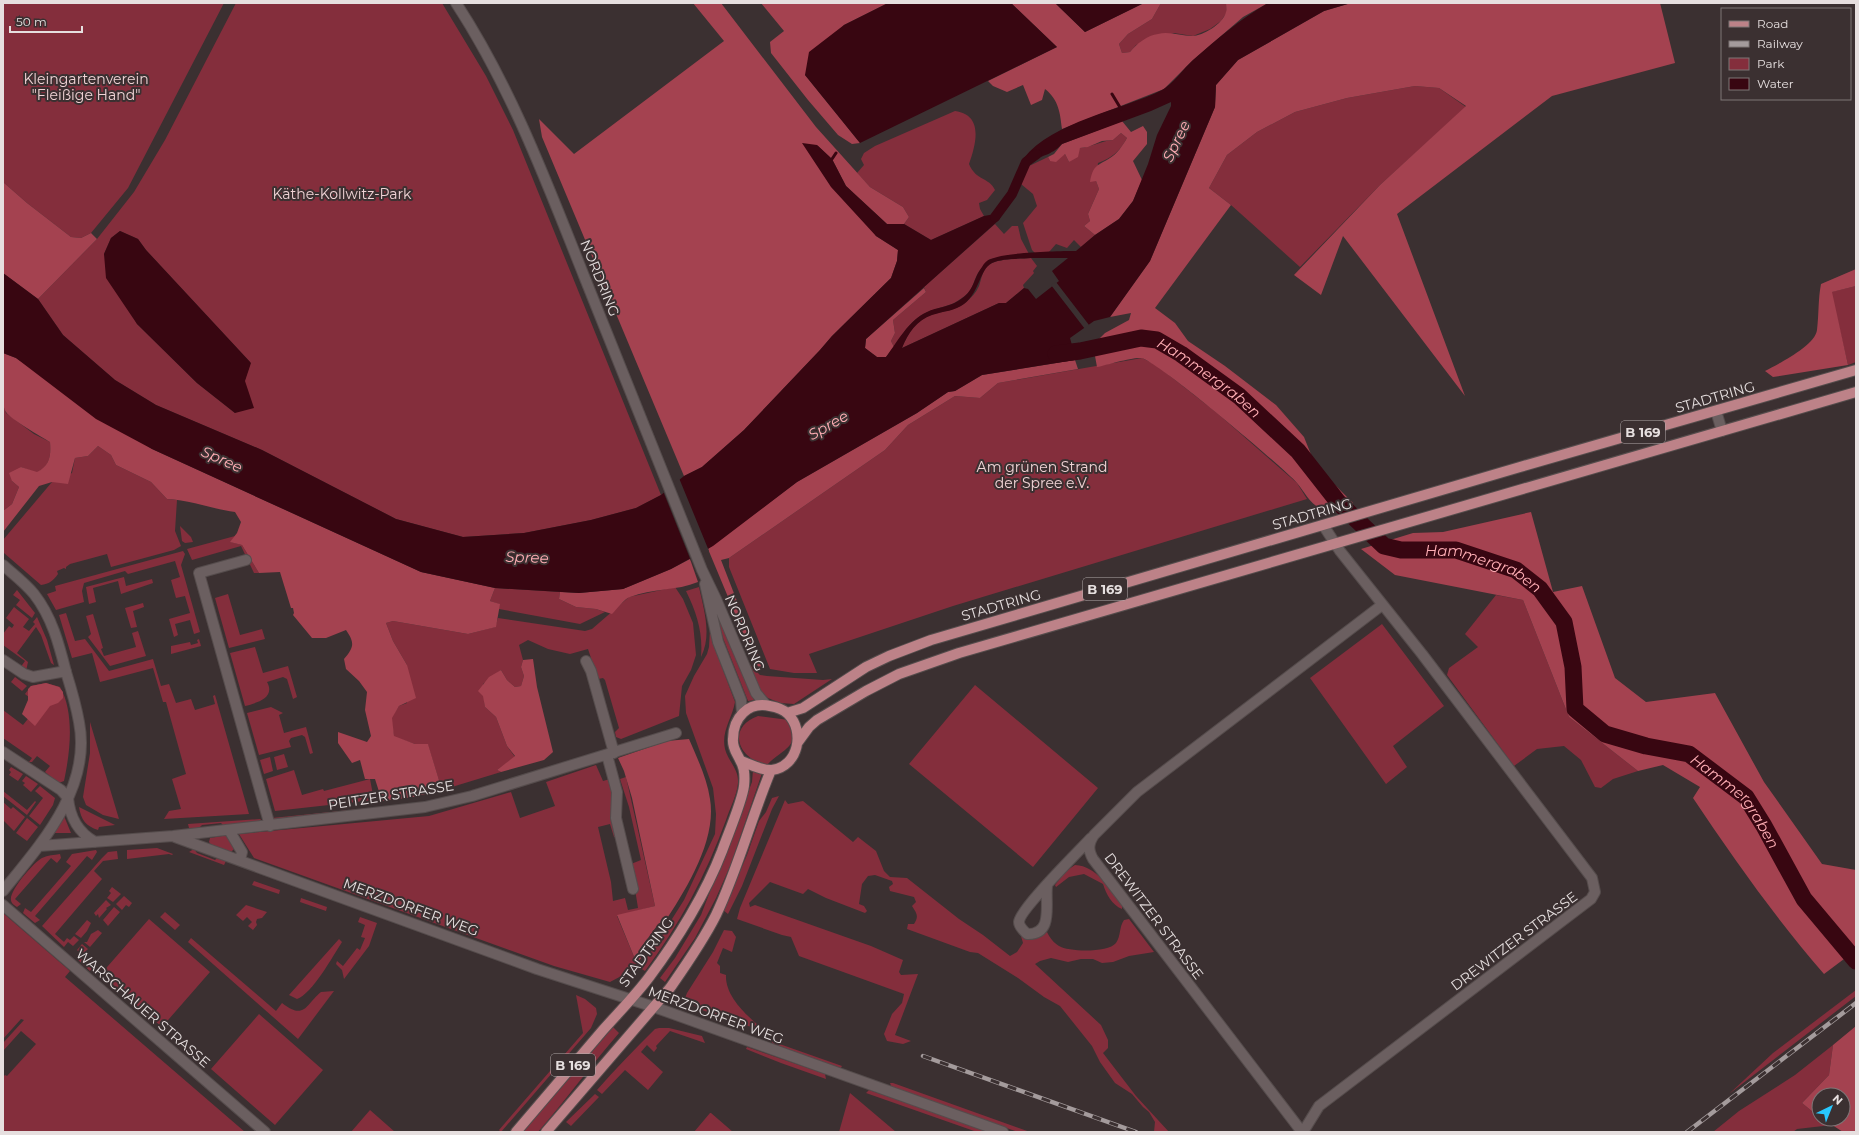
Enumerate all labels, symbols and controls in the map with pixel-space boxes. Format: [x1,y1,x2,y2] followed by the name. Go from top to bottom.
[10,8,82,34] scale bar
[1721,8,1851,100] legend
[16,14,47,29] text: 50 m
[1757,16,1788,31] text: Road
[1757,36,1803,51] text: Railway
[1757,56,1785,71] text: Park
[23,70,149,104] park label: Kleingartenverein "Fleißige Hand"
[1757,76,1794,91] text: Water
[1158,117,1194,165] water label: Spree
[273,185,412,203] park label: Käthe-Kollwitz-Park
[576,237,624,319] street label: NORDRING
[1154,333,1265,422] water label: Hammergraben
[1673,377,1757,417] street label: STADTRING
[804,406,852,444] water label: Spree
[1621,421,1665,443] road number: B 169
[198,442,246,476] water label: Spree
[977,458,1107,492] park label: Am grünen Strand der Spree e.V.
[1270,494,1354,534] street label: STADTRING
[1425,541,1546,596] water label: Hammergraben
[505,547,549,567] water label: Spree
[1083,578,1127,600] road number: B 169
[959,585,1043,625] street label: STADTRING
[721,592,769,674] street label: NORDRING
[1687,749,1784,852] water label: Hammergraben
[327,776,455,814] street label: PEITZER STRASSE
[1100,849,1208,983] street label: DREWITZER STRASSE
[341,874,481,940] street label: MERZDORFER WEG
[1447,887,1581,995] street label: DREWITZER STRASSE
[615,914,677,990] street label: STADTRING
[72,945,214,1071] street label: WARSCHAUER STRASSE
[646,982,786,1048] street label: MERZDORFER WEG
[551,1054,595,1076] road number: B 169
[1811,1087,1851,1127] north arrow
[1830,1092,1846,1108] text: N

